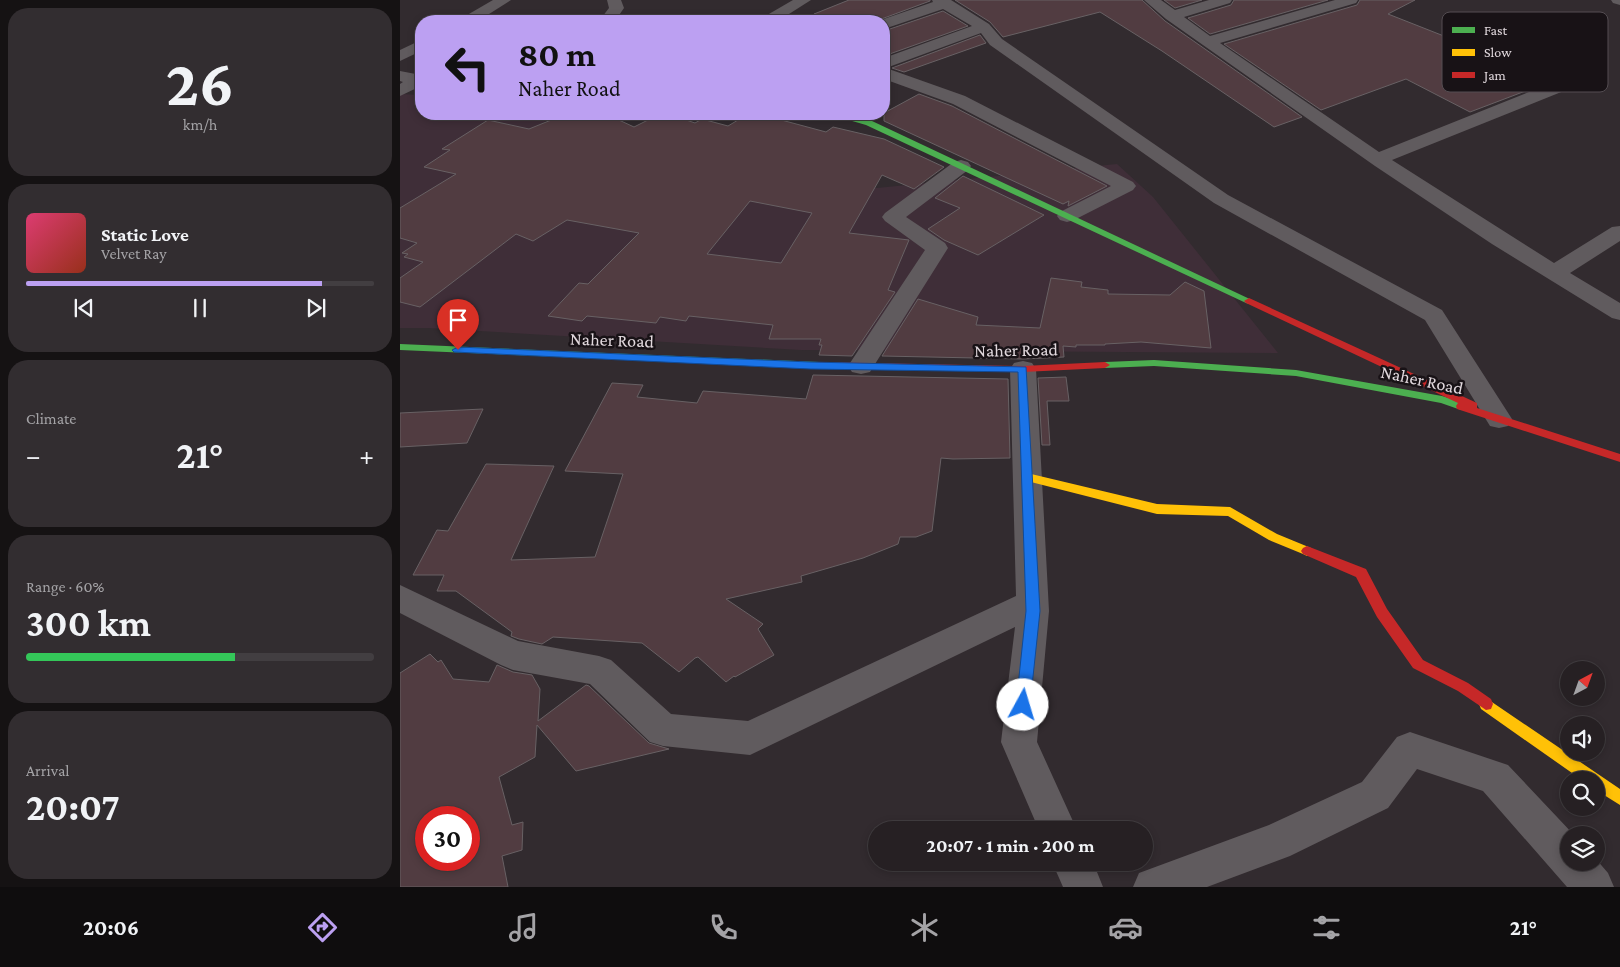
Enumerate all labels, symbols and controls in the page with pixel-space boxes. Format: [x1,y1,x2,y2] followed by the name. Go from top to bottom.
[1442,12,1608,92] legend
[1484,22,1508,38] text: Fast
[435,35,500,100] icon: left
[518,35,596,74] text: 80 m
[1484,44,1512,60] text: Slow
[166,47,234,119] text: 26
[1482,67,1506,83] text: Jam
[518,76,621,101] text: Naher Road
[183,116,217,133] text: km/h
[101,224,189,245] text: Static Love
[101,245,167,262] text: Velvet Ray
[70,294,98,322] icon: previous
[186,294,214,322] icon: pause
[302,294,330,322] icon: next
[437,299,479,350] pin
[444,306,472,334] icon: arrive
[570,329,655,351] street label: Naher Road
[974,339,1059,361] street label: Naher Road
[1379,361,1466,399] street label: Naher Road
[26,410,76,427] text: Climate
[176,434,224,476] text: 21°
[26,440,41,471] text: −
[359,440,374,471] text: +
[26,578,104,595] text: Range · 60%
[26,602,151,644] text: 300 km
[1560,661,1605,706] north arrow
[1560,661,1605,871] map controls
[996,678,1048,730] position arrow
[1560,716,1605,761] button: sound
[26,762,70,779] text: Arrival
[1560,771,1605,816] button: search
[26,786,120,828] text: 20:07
[415,806,480,871] speed limit sign: 30
[1560,826,1605,871] button: layers
[926,835,1095,856] text: 20:07 · 1 min · 200 m
[305,910,340,945] icon: directions
[506,910,541,945] icon: music
[706,910,741,945] icon: phone
[907,910,942,945] icon: climate
[1108,910,1143,945] icon: car
[1309,910,1344,945] icon: filters
[83,915,139,940] text: 20:06
[1510,915,1537,940] text: 21°

